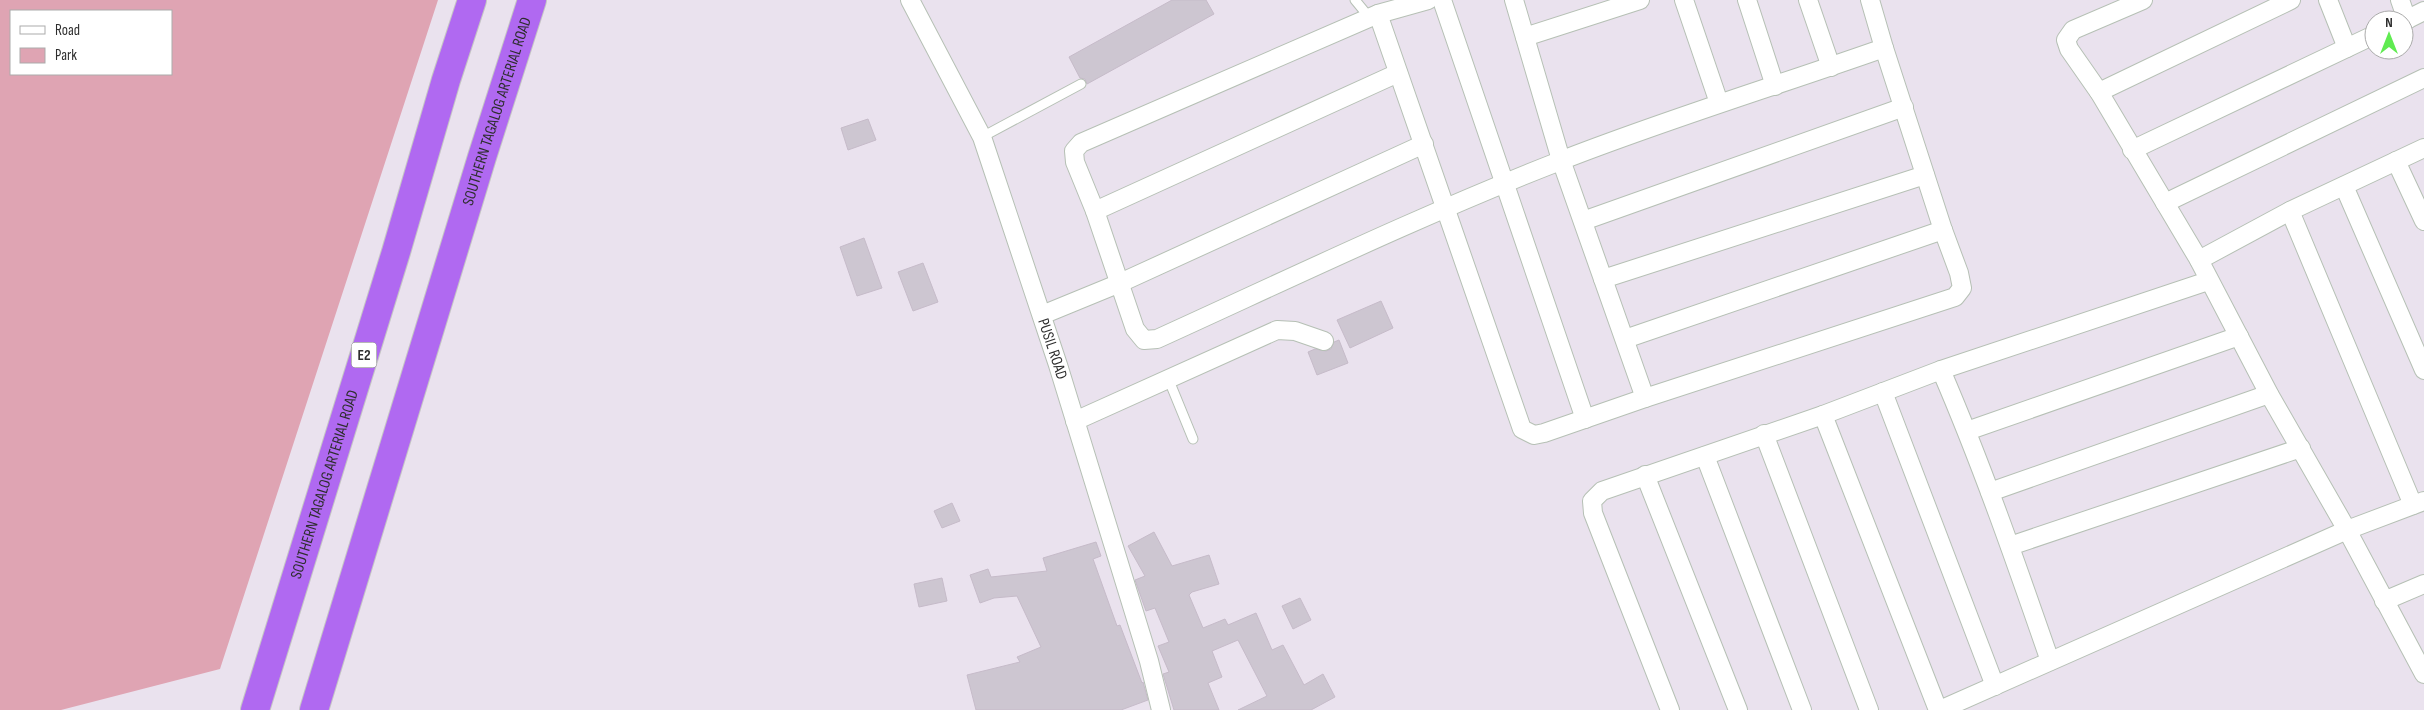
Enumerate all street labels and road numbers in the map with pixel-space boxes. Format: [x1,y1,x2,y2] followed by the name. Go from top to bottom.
[458,15,535,208] street label: SOUTHERN TAGALOG ARTERIAL ROAD
[1034,316,1071,382] street label: PUSIL ROAD
[352,342,376,368] road number: E2
[286,388,362,581] street label: SOUTHERN TAGALOG ARTERIAL ROAD

